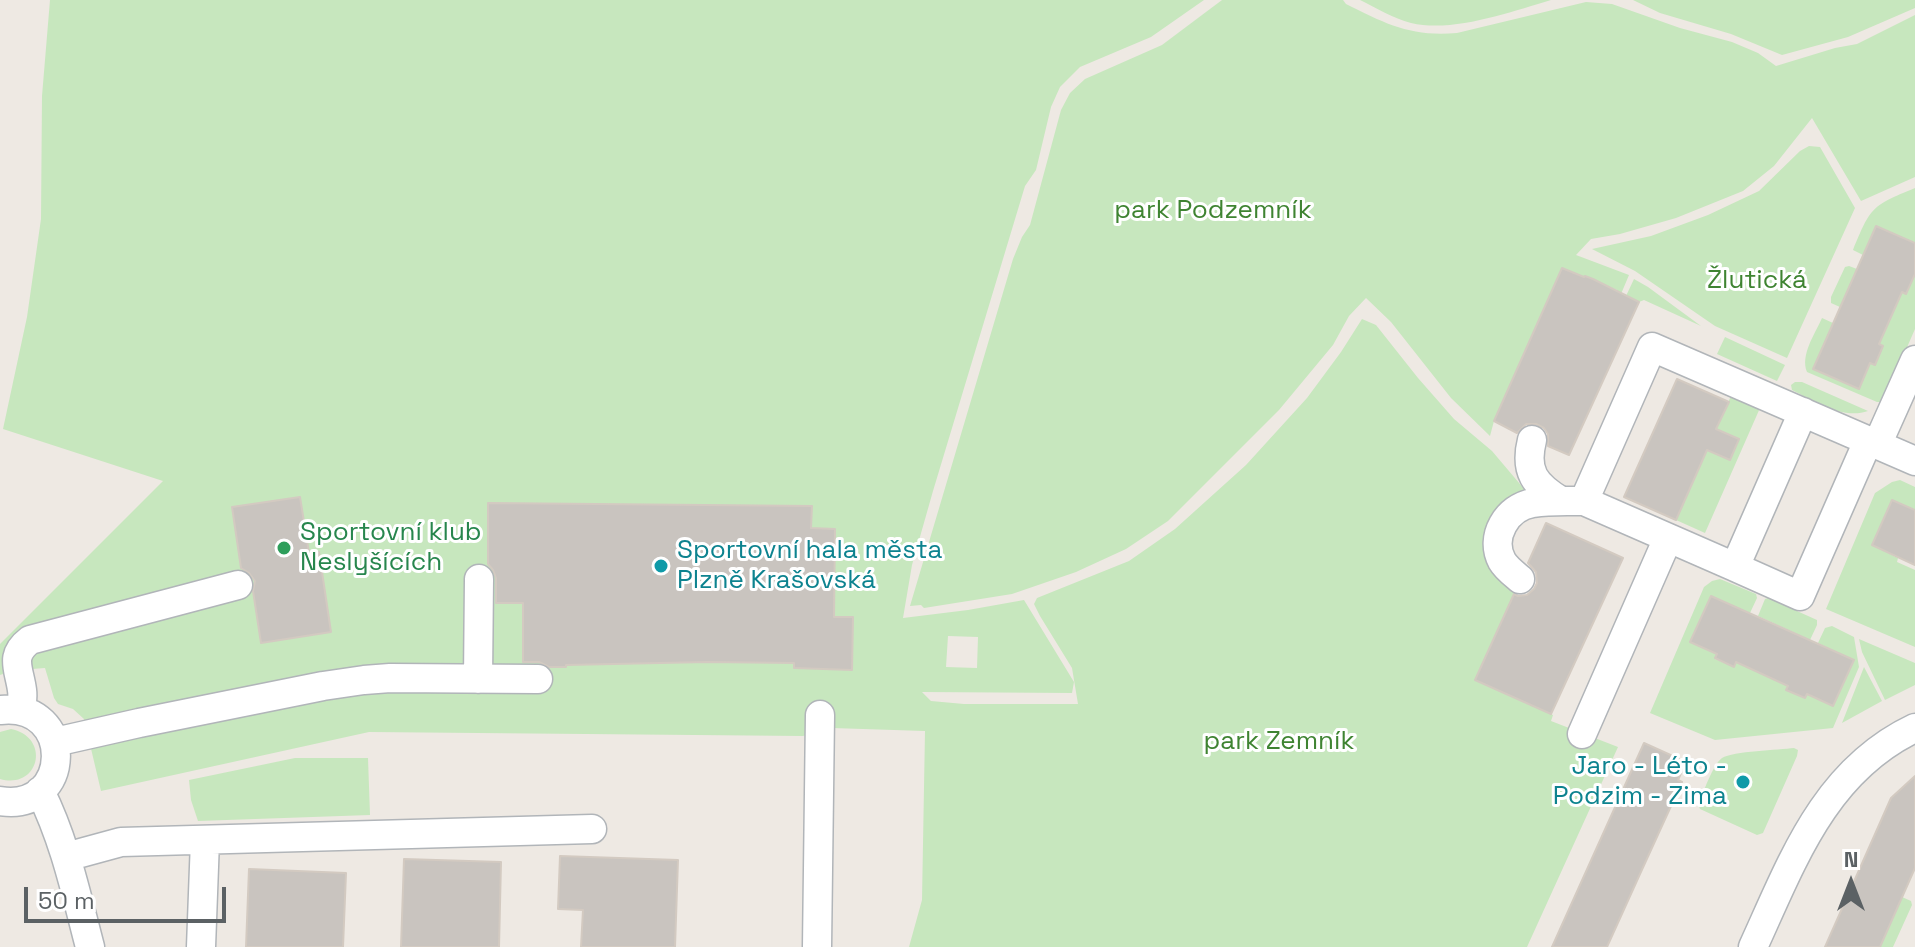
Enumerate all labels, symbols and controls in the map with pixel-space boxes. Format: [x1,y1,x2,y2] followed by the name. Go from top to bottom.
[1114,195,1312,227] park label: park Podzemník
[1707,265,1807,297] park label: Žlutická
[300,517,482,578] place label: Sportovní klub Neslyšících
[677,535,942,596] place label: Sportovní hala města Plzně Krašovská
[275,539,293,557] marker: Sportovní klub Neslyšících
[652,557,670,575] marker: Sportovní hala města Plzně Krašovská
[1204,726,1354,758] park label: park Zemník
[1553,751,1727,812] place label: Jaro - Léto - Podzim - Zima
[1734,773,1752,791] marker: Jaro - Léto - Podzim - Zima
[1811,843,1891,923] north arrow
[1844,845,1858,873] text: N
[28,871,230,921] scale bar
[38,885,95,916] text: 50 m

